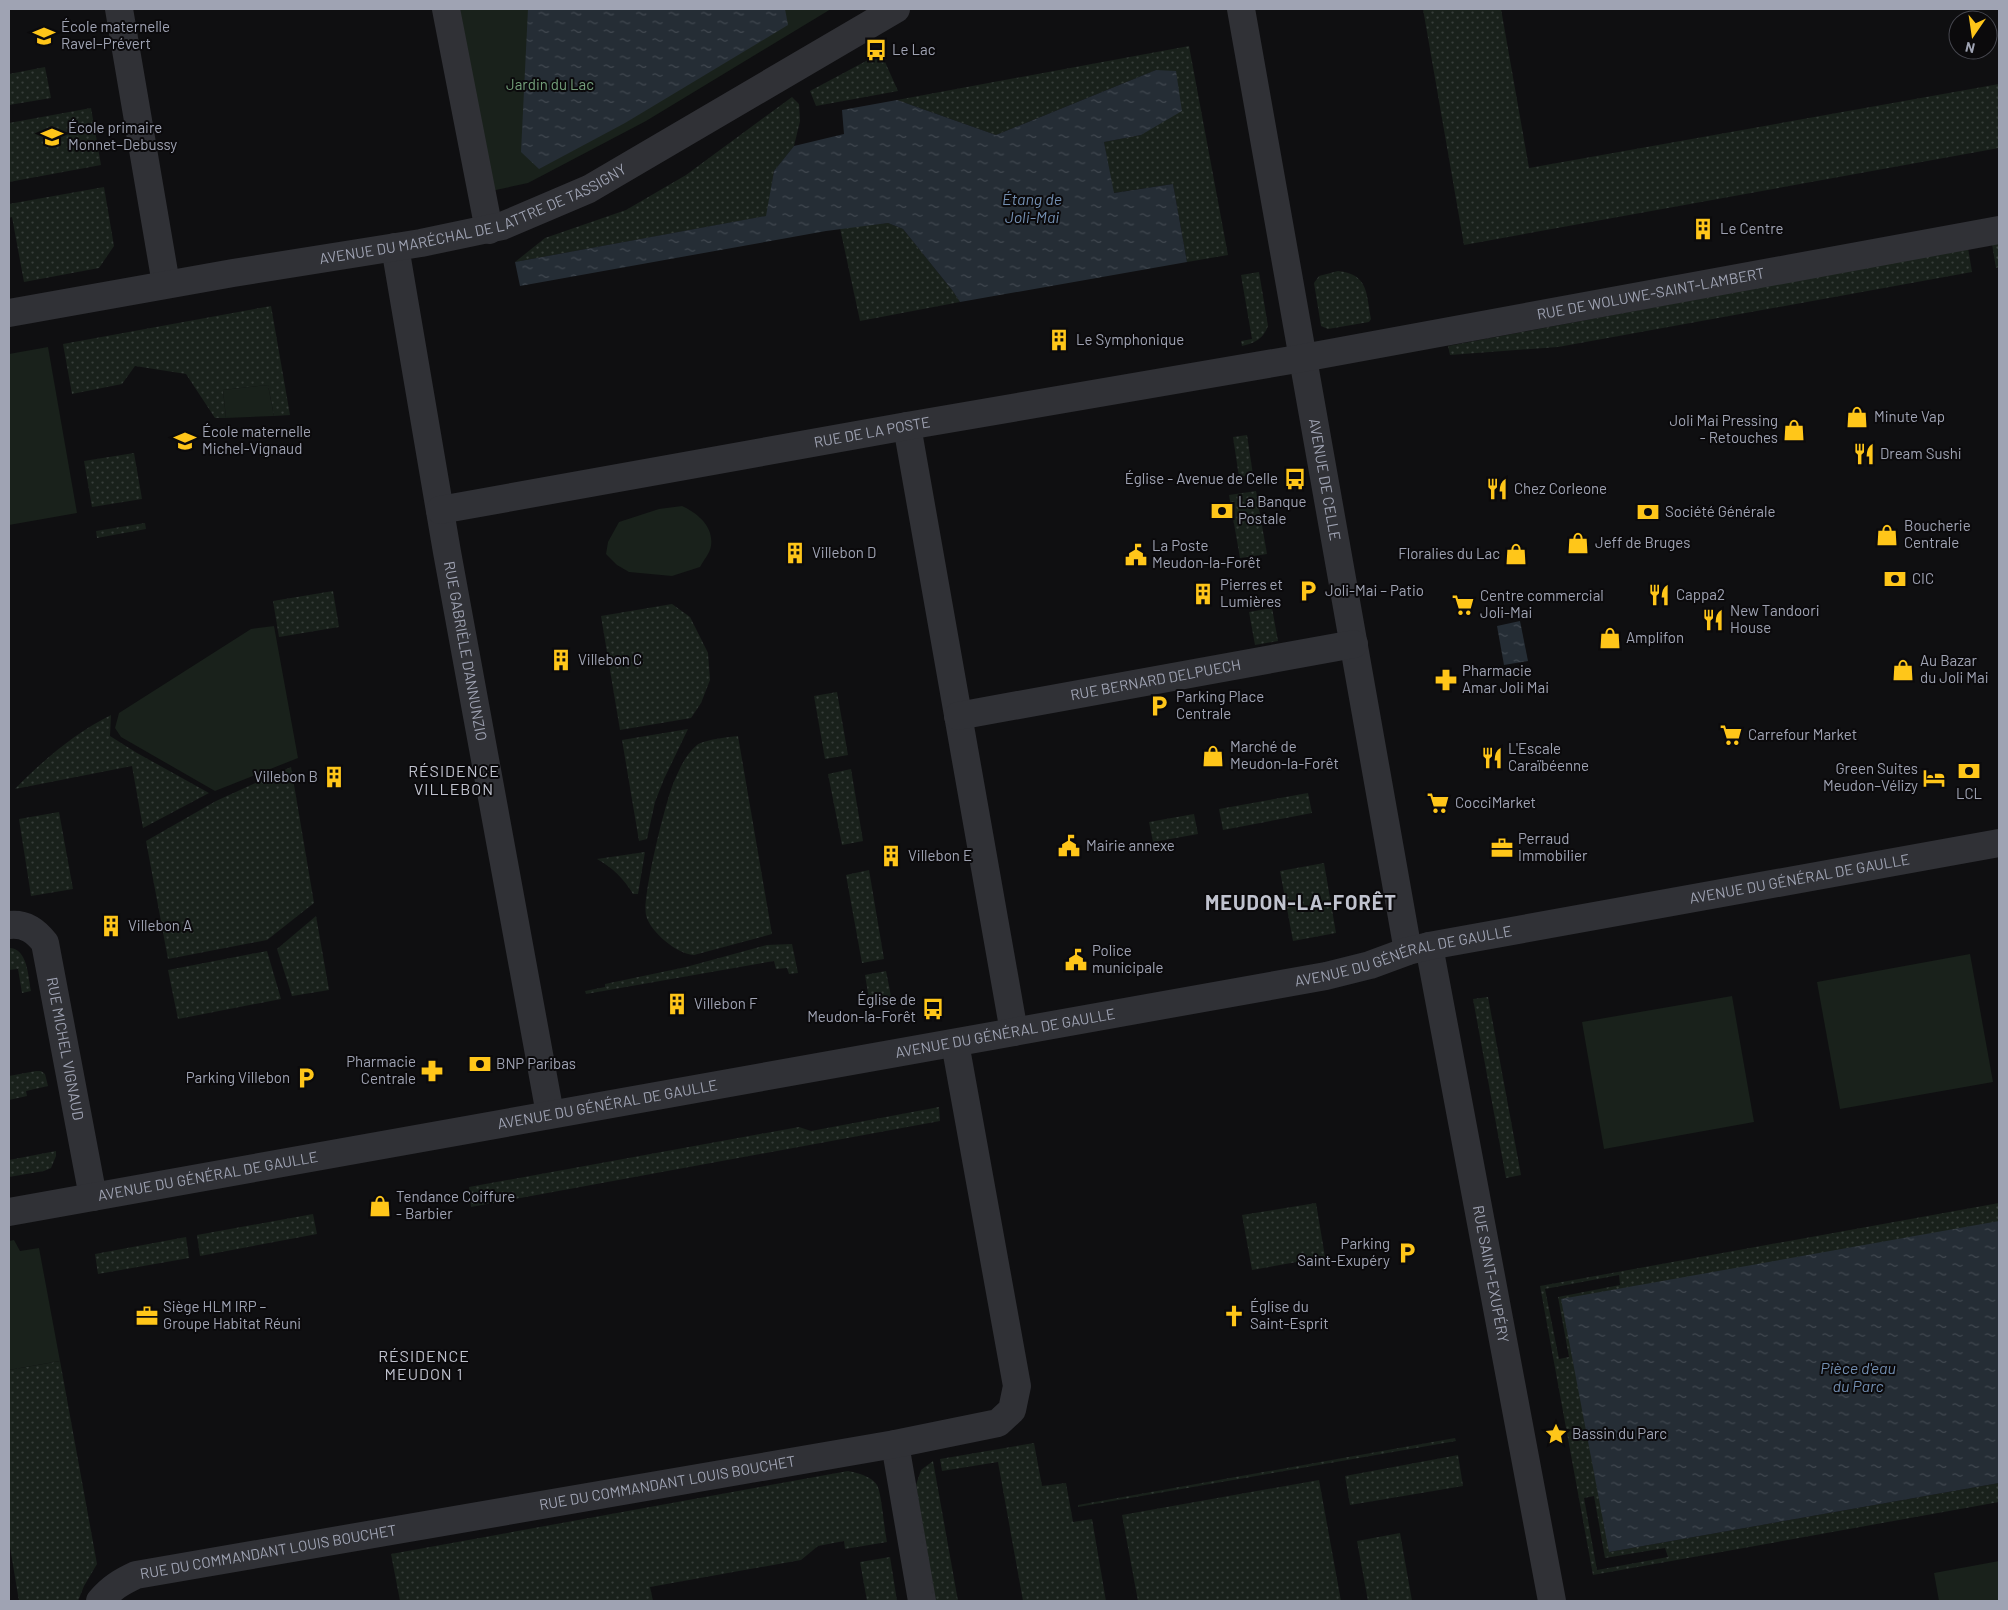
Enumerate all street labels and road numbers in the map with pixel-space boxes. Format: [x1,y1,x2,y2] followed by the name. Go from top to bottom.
[318,159,629,267] street label: AVENUE DU MARÉCHAL DE LATTRE DE TASSIGNY
[1535,263,1766,323] street label: RUE DE WOLUWE-SAINT-LAMBERT
[812,412,932,451] street label: RUE DE LA POSTE
[1306,417,1345,542] street label: AVENUE DE CELLE
[441,559,491,742] street label: RUE GABRIÈLE D'ANNUNZIO
[1069,655,1242,703] street label: RUE BERNARD DELPUECH
[1688,849,1911,907] street label: AVENUE DU GÉNÉRAL DE GAULLE
[1293,921,1513,989] street label: AVENUE DU GÉNÉRAL DE GAULLE
[44,976,88,1122] street label: RUE MICHEL VIGNAUD
[893,1004,1116,1061] street label: AVENUE DU GÉNÉRAL DE GAULLE
[496,1075,719,1132] street label: AVENUE DU GÉNÉRAL DE GAULLE
[96,1147,319,1204] street label: AVENUE DU GÉNÉRAL DE GAULLE
[1470,1204,1513,1344] street label: RUE SAINT-EXUPÉRY
[538,1451,797,1513] street label: RUE DU COMMANDANT LOUIS BOUCHET
[139,1520,398,1582] street label: RUE DU COMMANDANT LOUIS BOUCHET

